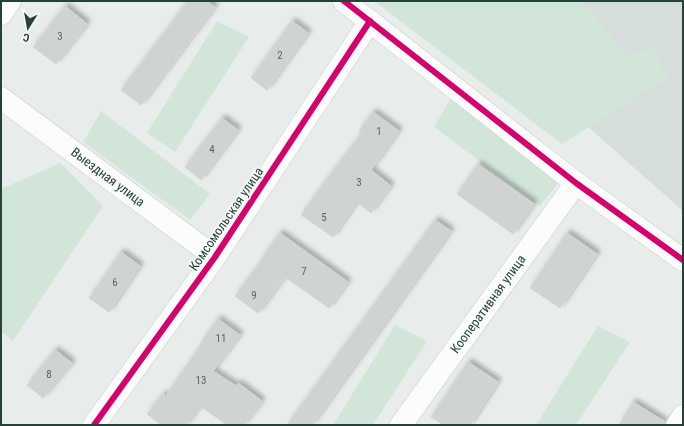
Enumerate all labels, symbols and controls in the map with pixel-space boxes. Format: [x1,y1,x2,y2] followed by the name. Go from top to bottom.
[8,8,48,48] north arrow
[22,30,31,44] text: С
[57,30,63,43] house number: 3
[277,49,283,62] house number: 2
[376,125,382,138] house number: 1
[209,143,215,156] house number: 4
[68,144,148,210] street label: Выездная улица
[186,164,266,274] street label: Комсомольская улица
[356,176,362,189] house number: 3
[321,211,327,224] house number: 5
[447,252,529,356] street label: Кооперативная улица
[301,265,307,278] house number: 7
[112,276,118,289] house number: 6
[251,289,257,302] house number: 9
[216,332,226,345] house number: 11
[46,368,52,381] house number: 8
[196,374,206,387] house number: 13

